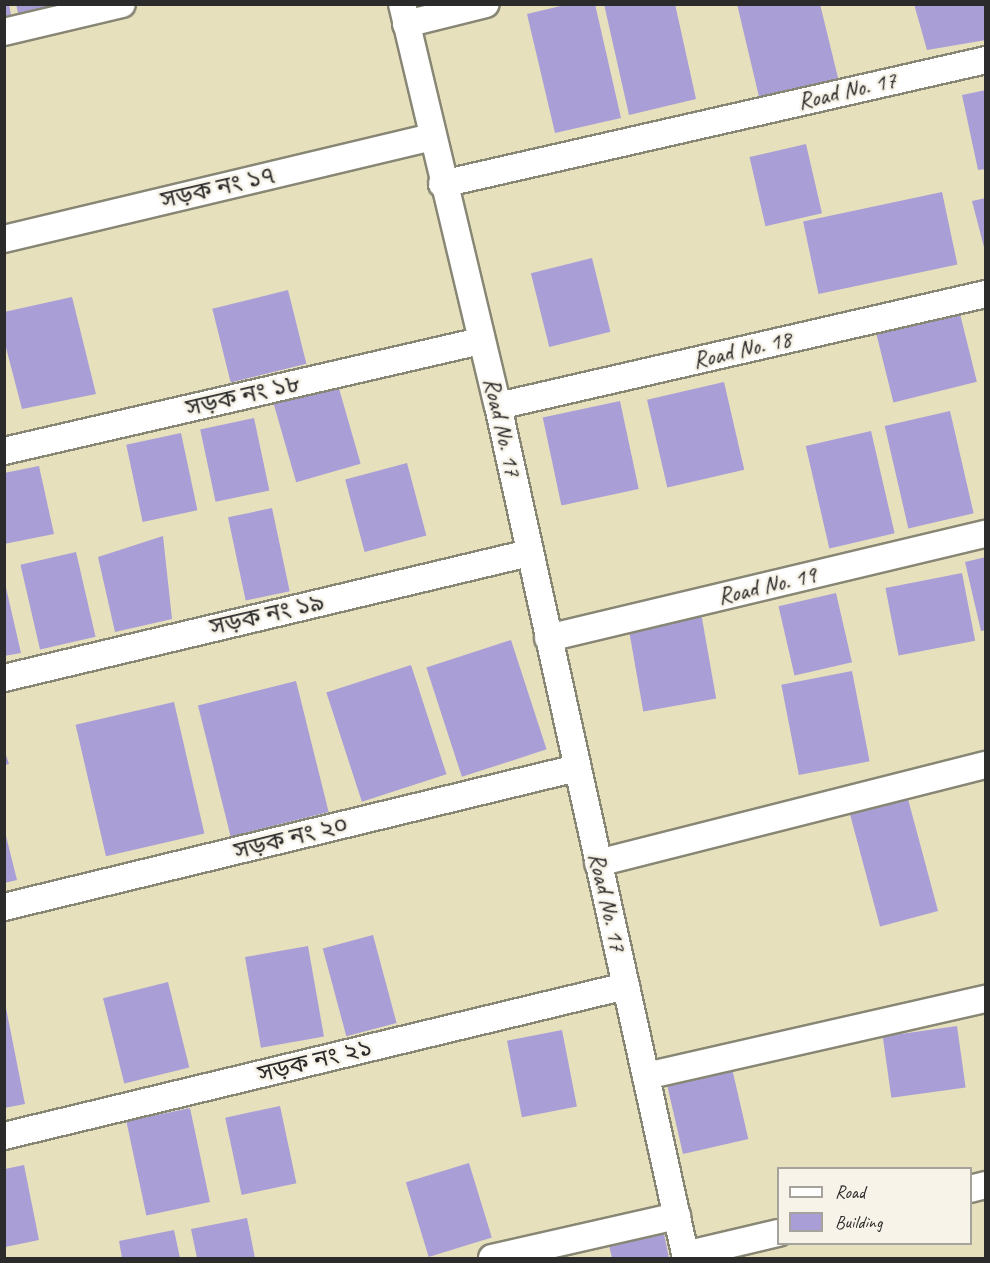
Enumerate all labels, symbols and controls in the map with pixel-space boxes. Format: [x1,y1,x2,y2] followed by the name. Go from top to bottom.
[795,66,899,116] street label: Road No. 17
[158,161,278,215] street label: সড়ক নং ১৭
[690,325,794,375] street label: Road No. 18
[183,369,303,423] street label: সড়ক নং ১৮
[477,375,527,479] street label: Road No. 17
[715,561,819,611] street label: Road No. 19
[207,588,327,642] street label: সড়ক নং ১৯
[231,810,351,866] street label: সড়ক নং ২০
[582,850,632,954] street label: Road No. 17
[255,1033,375,1089] street label: সড়ক নং ২১
[777,1167,972,1245] legend
[835,1181,865,1203] text: Road
[835,1211,882,1233] text: Building

